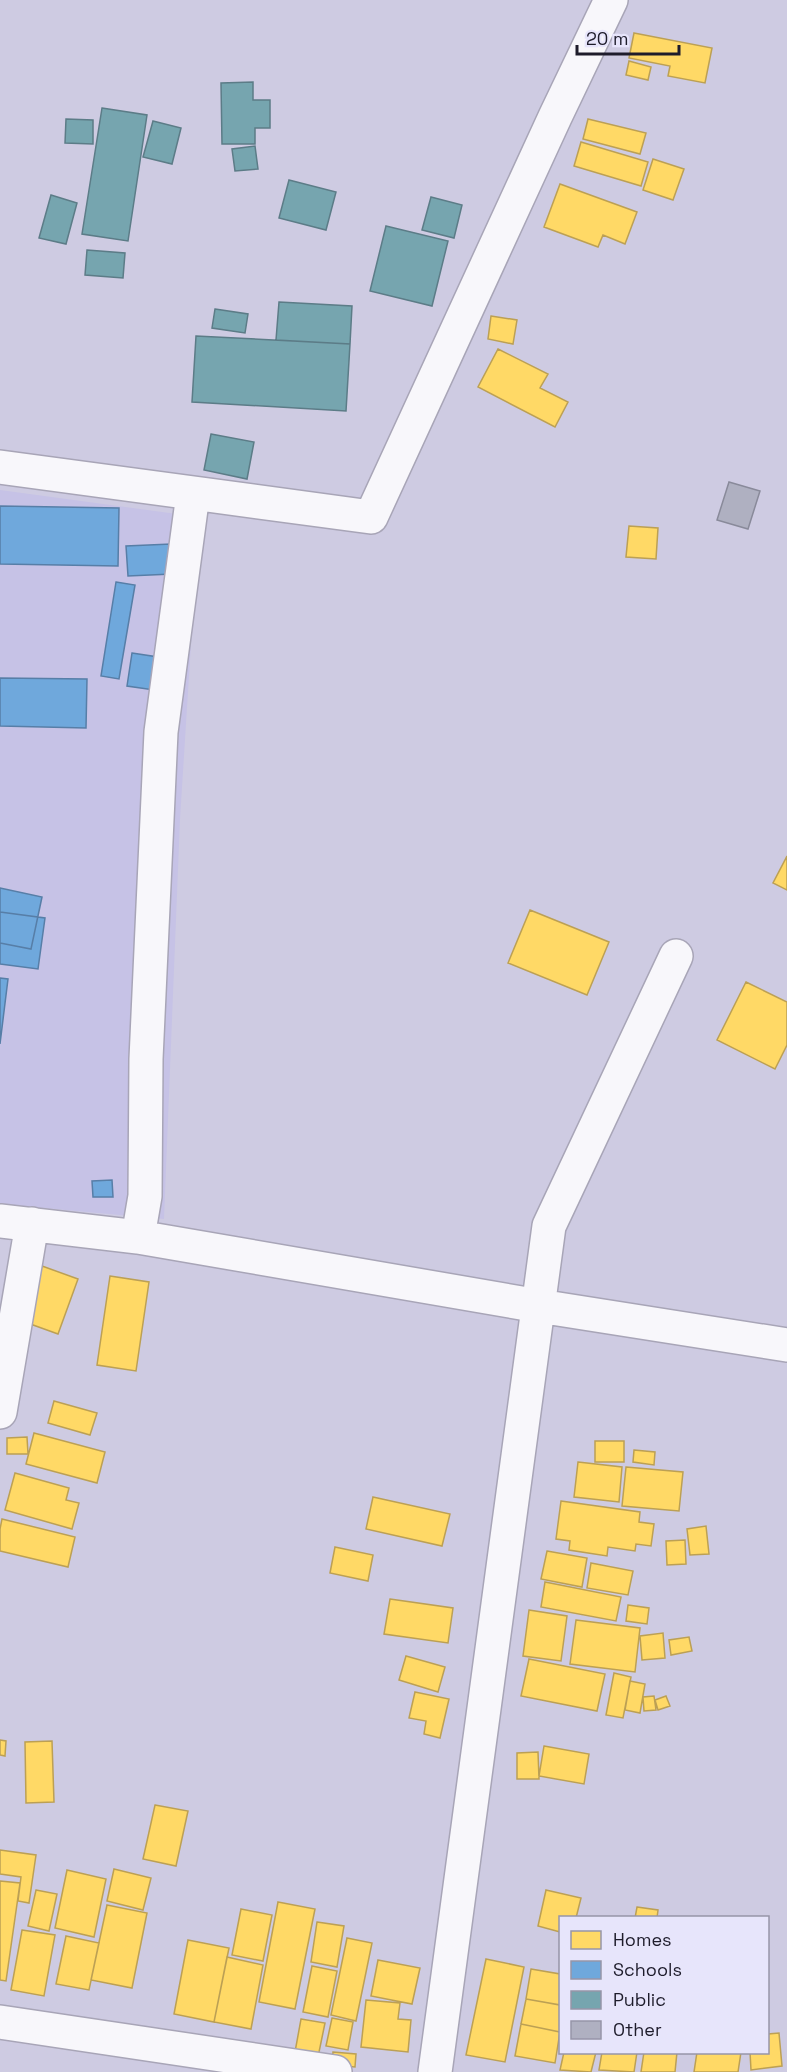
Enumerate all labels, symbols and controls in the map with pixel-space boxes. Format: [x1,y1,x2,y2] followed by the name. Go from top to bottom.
[577,18,679,56] scale bar
[586,27,629,50] text: 20 m
[559,1916,769,2054] legend
[613,1928,672,1951] text: Homes
[613,1958,682,1981] text: Schools
[613,1988,666,2011] text: Public
[613,2018,662,2041] text: Other

